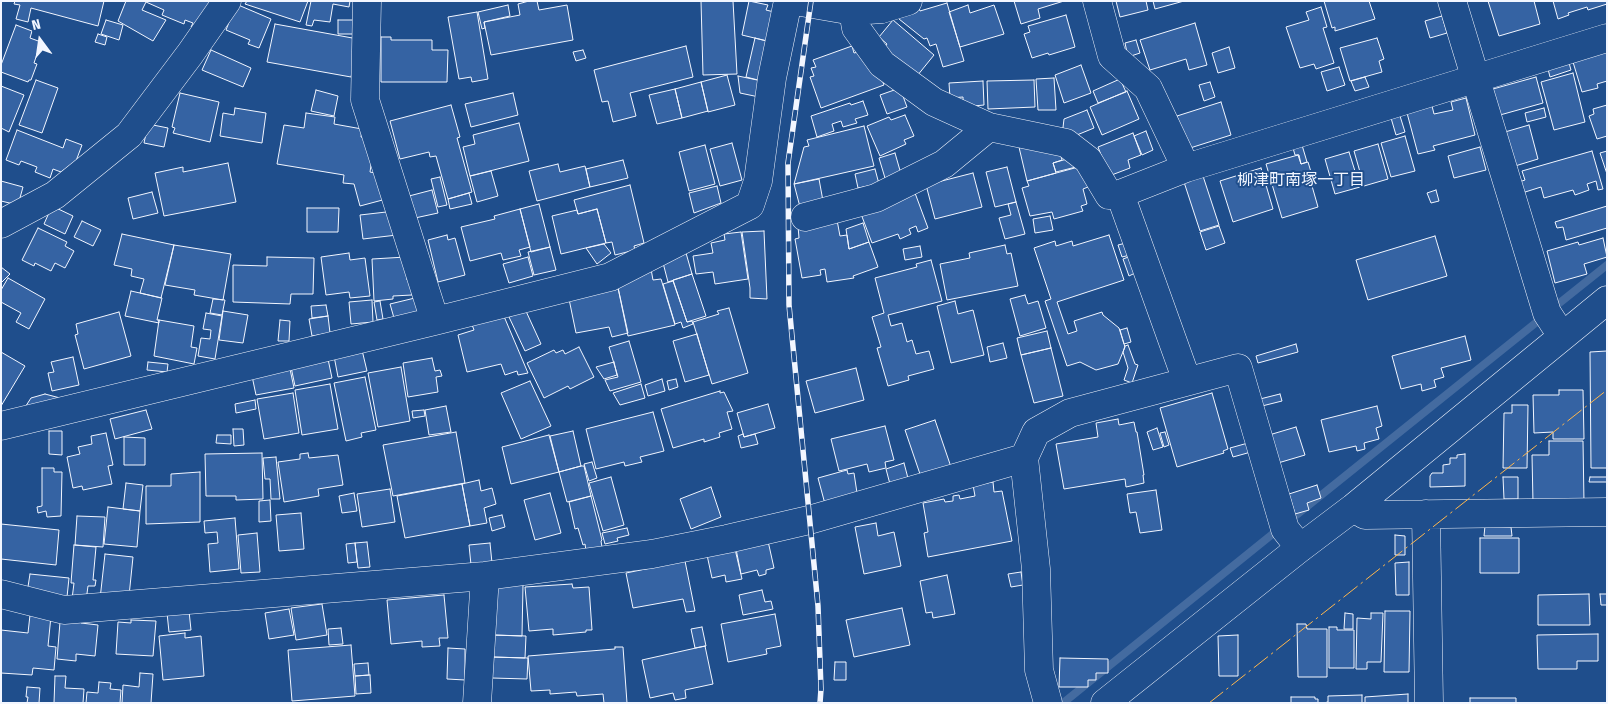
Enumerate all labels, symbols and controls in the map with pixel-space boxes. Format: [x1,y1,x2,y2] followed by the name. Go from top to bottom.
[15,15,65,65] north arrow
[30,16,42,34] text: N
[1237,171,1365,191] district label: 柳津町南塚一丁目

